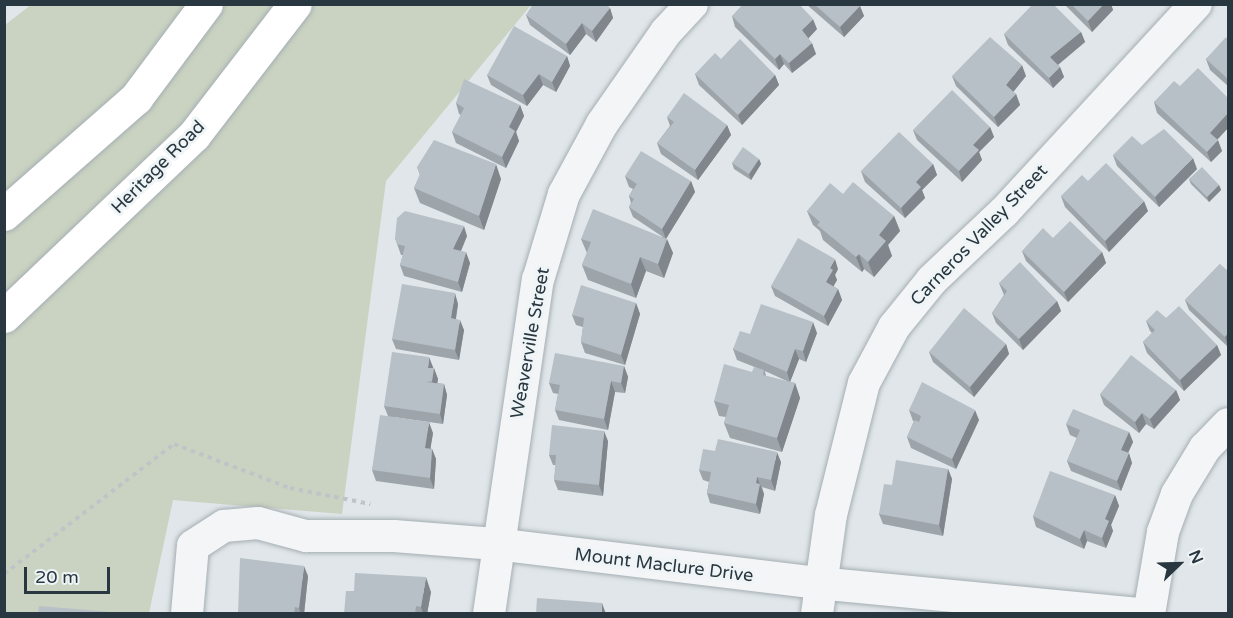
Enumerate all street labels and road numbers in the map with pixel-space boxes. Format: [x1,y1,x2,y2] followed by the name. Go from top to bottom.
[107,116,209,218] street label: Heritage Road
[906,160,1052,310] street label: Carneros Valley Street
[506,266,554,420] street label: Weaverville Street
[573,543,755,587] street label: Mount Maclure Drive

